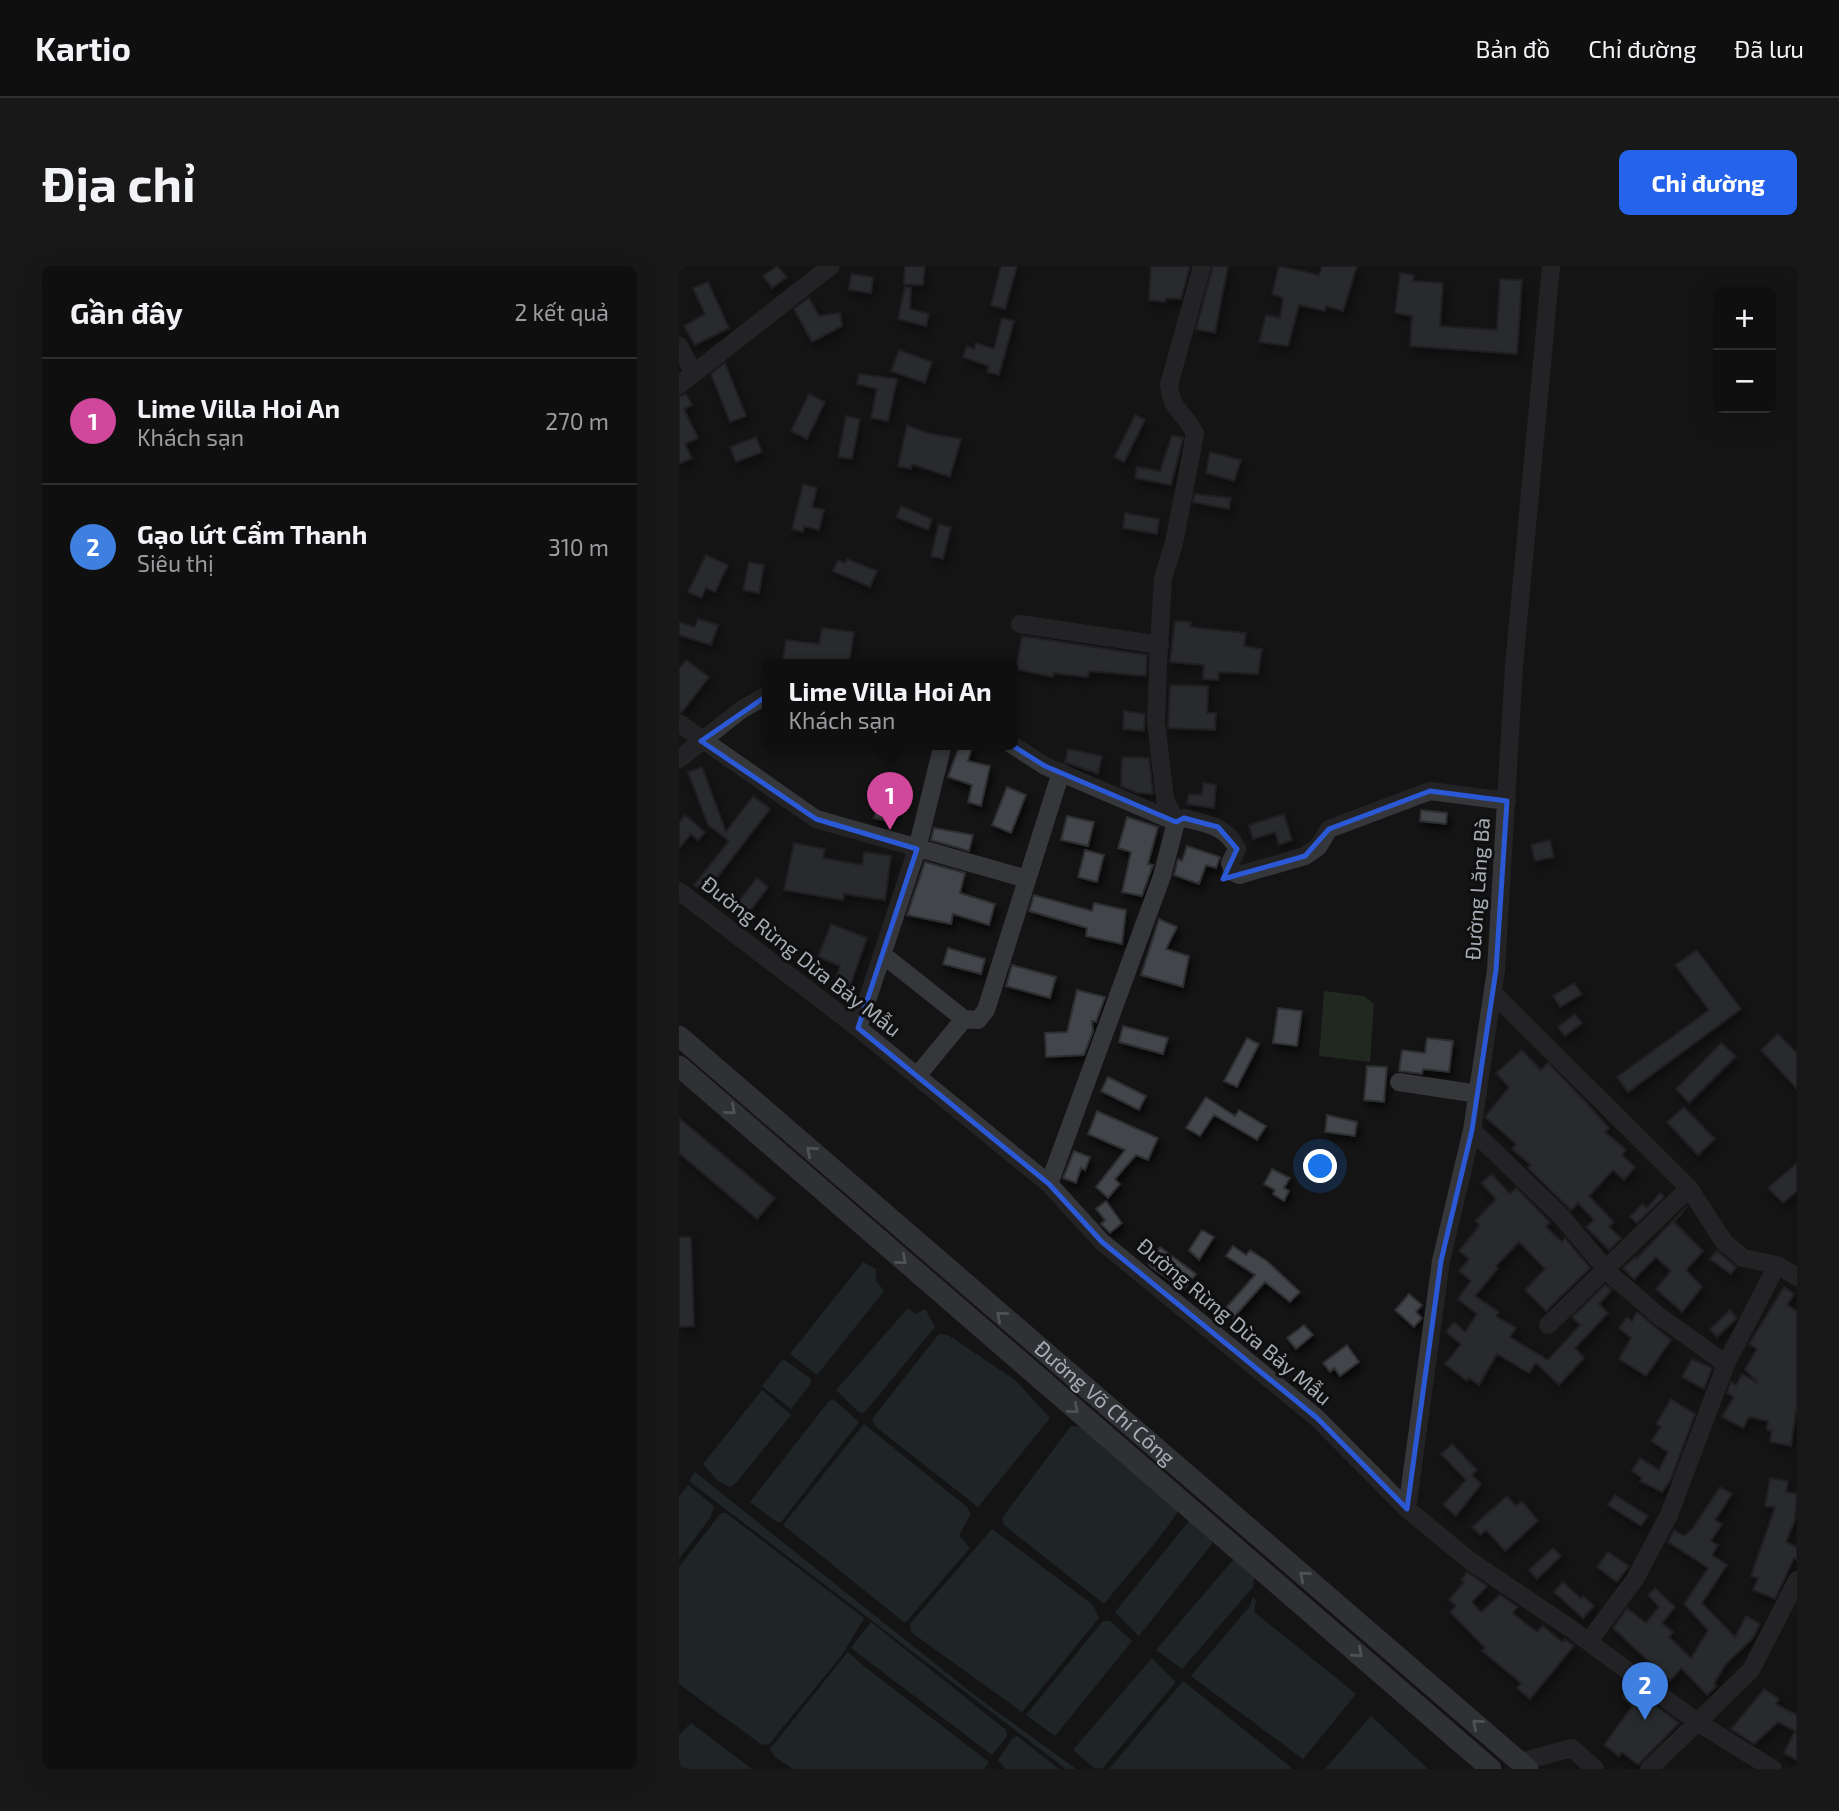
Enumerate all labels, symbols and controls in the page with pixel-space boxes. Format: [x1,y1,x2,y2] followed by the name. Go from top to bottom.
[35,28,131,68] text: Kartio
[1476,34,1550,63] text: Bản đồ
[1588,34,1696,63] text: Chỉ đường
[1734,34,1804,63] text: Đã lưu
[1619,150,1797,215] button: Chỉ đường
[42,153,196,212] text: Địa chỉ
[1713,287,1776,413] map controls
[1713,287,1776,350] button: +
[70,294,183,330] text: Gần đây
[514,298,609,326] text: 2 kết quả
[1713,350,1776,413] button: −
[137,392,340,423] text: Lime Villa Hoi An
[88,407,98,435] text: 1
[545,407,609,435] text: 270 m
[137,423,244,451] text: Khách sạn
[137,518,367,549] text: Gạo lứt Cẩm Thanh
[86,533,100,561] text: 2
[548,533,609,561] text: 310 m
[137,549,214,577] text: Siêu thị
[762,659,1018,750] popup
[788,675,992,706] text: Lime Villa Hoi An
[788,706,895,734] text: Khách sạn
[867,772,913,830] pin: 1
[1459,817,1494,961] street label: Đường Lăng Bà
[697,870,907,1041] street label: Đường Rừng Dừa Bảy Mẫu
[722,1102,735,1114] one-way arrow
[806,1146,819,1159] one-way arrow
[1303,1149,1337,1183] your location
[1133,1232,1337,1409] street label: Đường Rừng Dừa Bảy Mẫu
[894,1252,907,1264] one-way arrow
[997,1312,1010,1324] one-way arrow
[1030,1335,1181,1470] street label: Đường Võ Chí Công
[1066,1401,1079,1413] one-way arrow
[1299,1572,1312,1584] one-way arrow
[1350,1645,1363,1657] one-way arrow
[1622,1662,1668,1720] pin: 2
[1472,1720,1485,1732] one-way arrow

